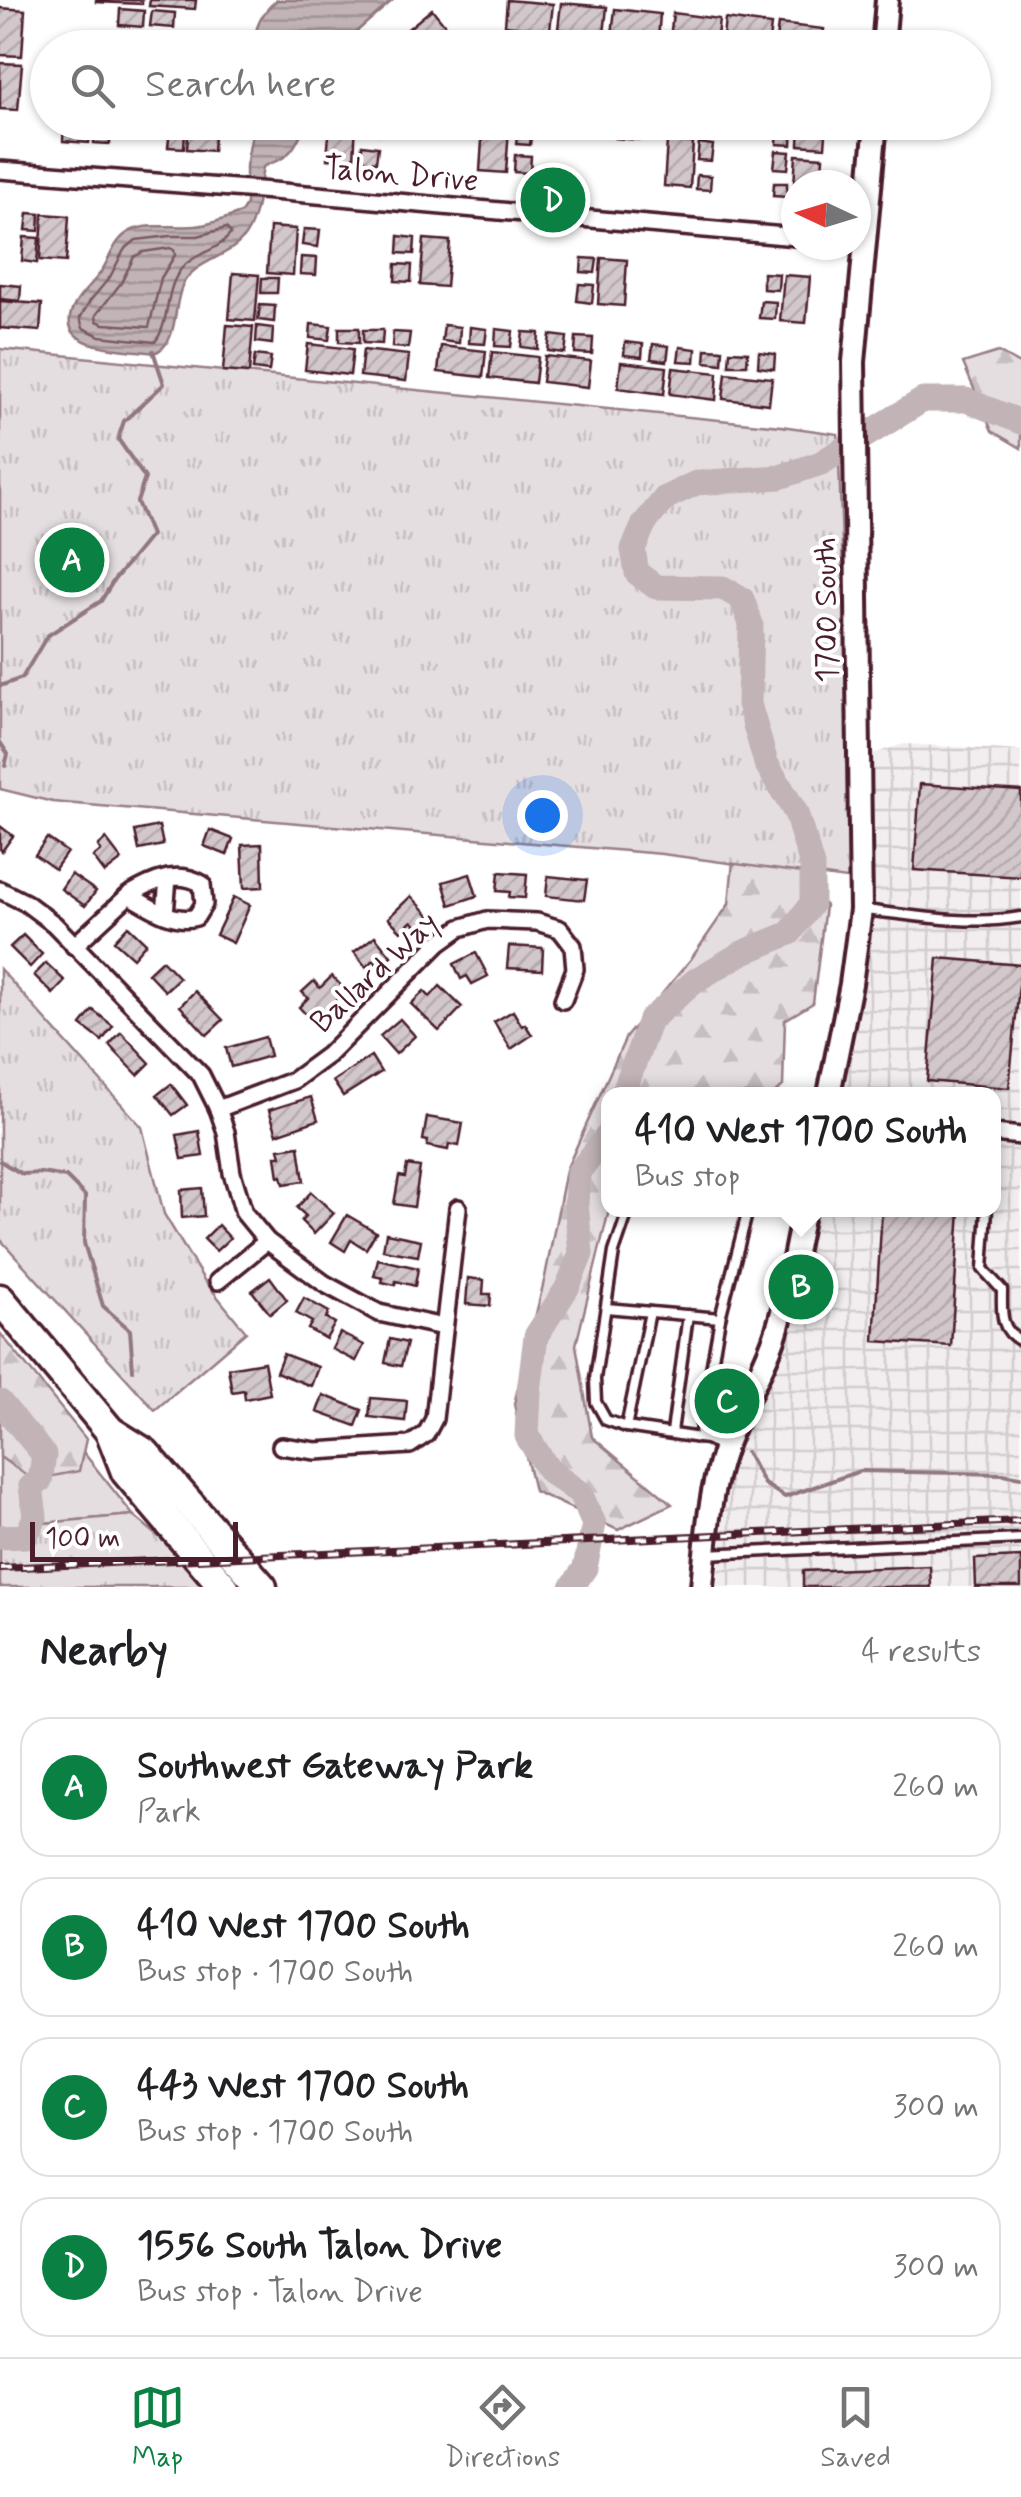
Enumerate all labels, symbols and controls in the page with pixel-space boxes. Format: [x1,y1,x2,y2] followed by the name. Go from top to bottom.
[30,30,991,140] search box
[65,58,120,113] icon: search
[145,61,336,110] text: Search here
[322,147,480,203] street label: Talon Drive
[520,162,586,238] pin: D
[781,170,871,260] north arrow
[40,522,104,598] pin: A
[805,537,849,683] street label: 1700 South
[517,790,568,841] your location
[302,903,448,1043] street label: Ballard Way
[601,1087,1001,1217] popup
[635,1107,967,1156] text: 410 West 1700 South
[635,1156,741,1198] text: Bus stop
[768,1250,834,1324] pin: B
[694,1364,760,1438] pin: C
[30,1517,238,1562] scale bar
[45,1521,120,1558] text: 100 m
[40,1625,168,1680] text: Nearby
[861,1631,981,1673] text: 4 results
[137,1742,533,1791] text: Southwest Gateway Park
[64,1766,85,1808] text: A
[892,1766,979,1808] text: 260 m
[137,1791,201,1833] text: Park
[137,1902,470,1951] text: 410 West 1700 South
[64,1926,85,1968] text: B
[892,1926,979,1968] text: 260 m
[137,1951,413,1993] text: Bus stop · 1700 South
[137,2062,469,2111] text: 443 West 1700 South
[63,2086,86,2128] text: C
[893,2086,979,2128] text: 300 m
[137,2111,413,2153] text: Bus stop · 1700 South
[137,2222,502,2271] text: 1556 South Talon Drive
[63,2246,86,2288] text: D
[893,2246,979,2288] text: 300 m
[137,2271,423,2313] text: Bus stop · Talon Drive
[130,2380,185,2477] tab: Map
[445,2380,560,2477] tab: Directions
[820,2380,891,2477] tab: Saved

